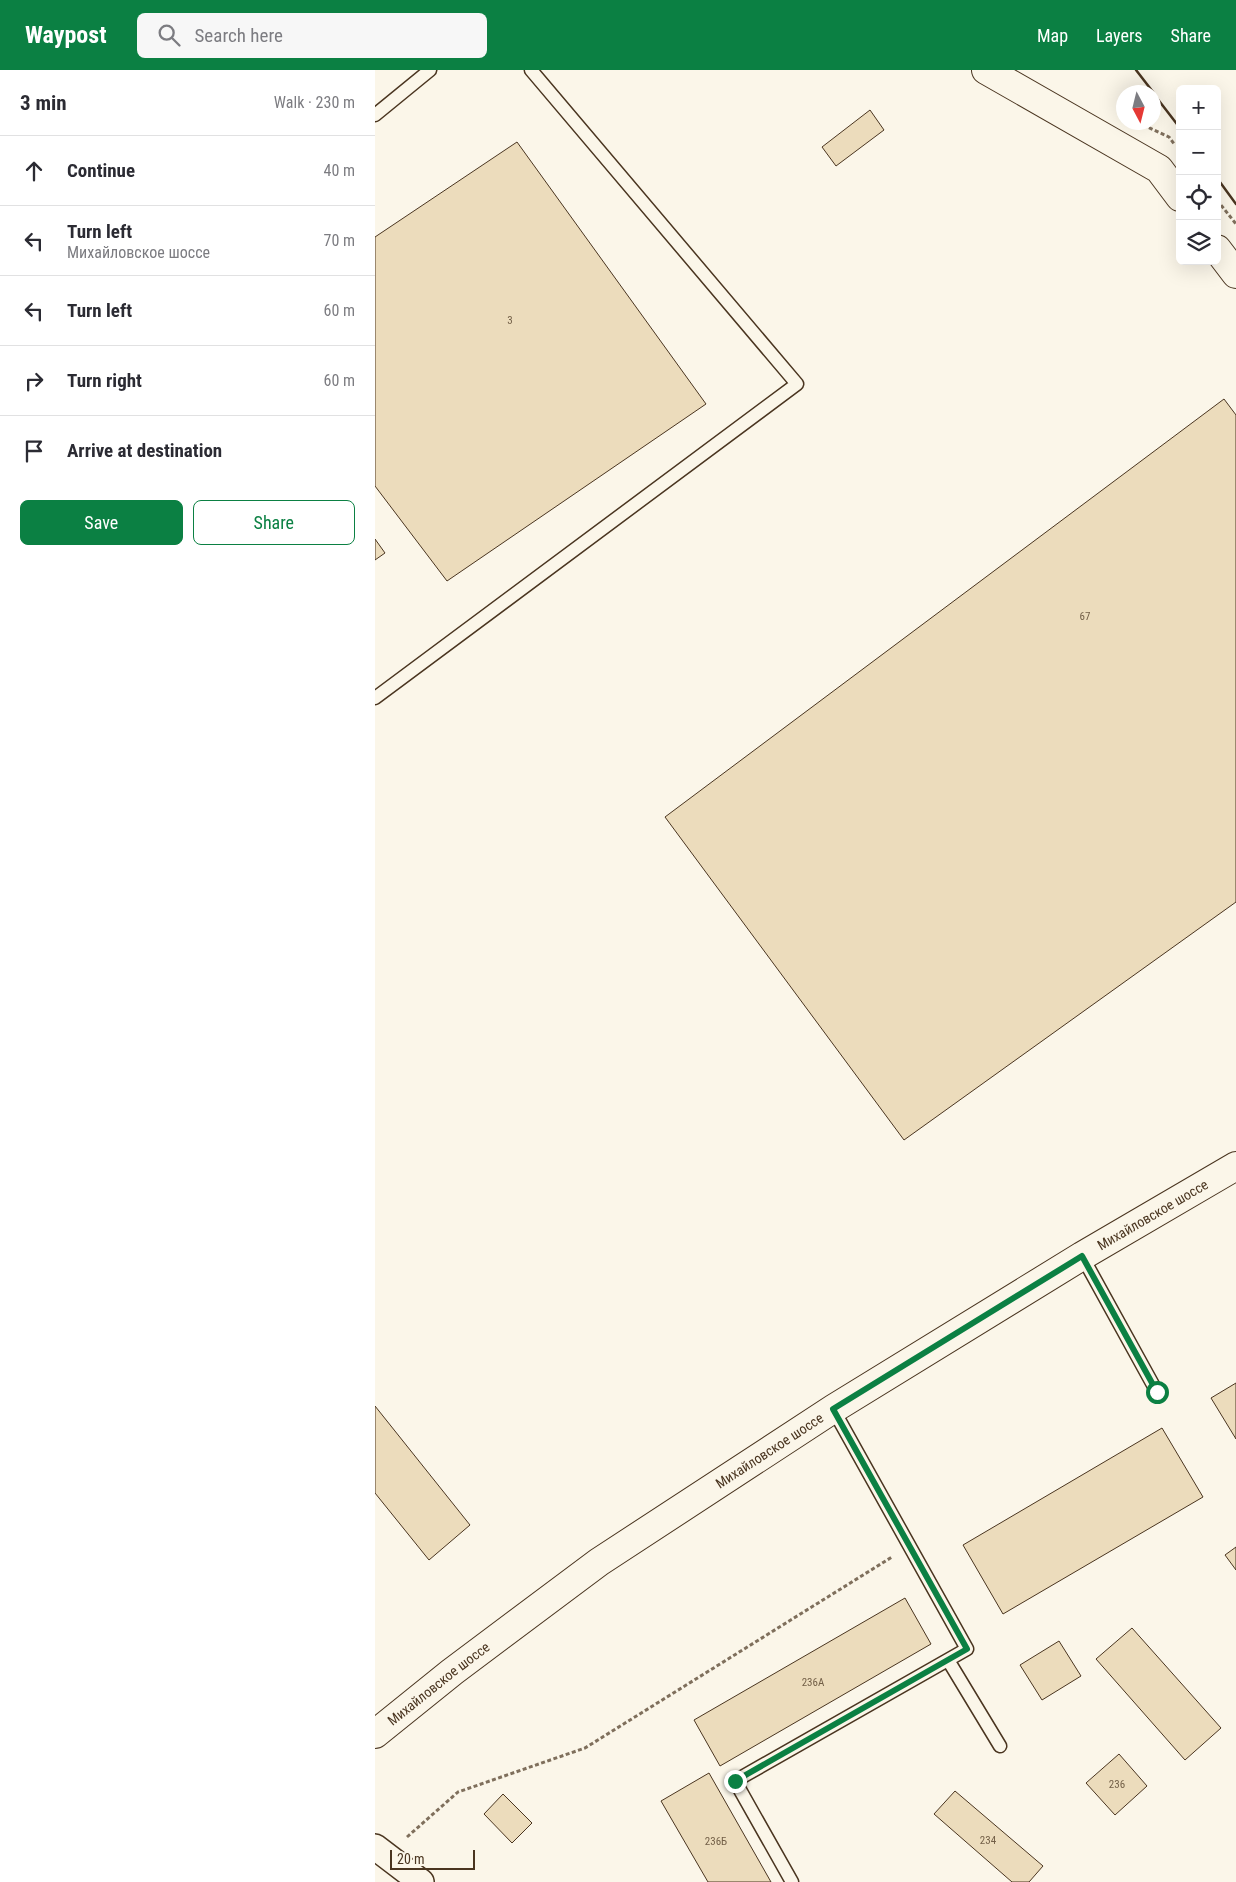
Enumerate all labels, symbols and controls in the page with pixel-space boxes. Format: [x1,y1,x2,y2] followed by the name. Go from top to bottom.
[137,13,487,58] search box
[25,21,107,49] text: Waypost
[155,21,183,49] icon: search
[195,24,283,47] text: Search here
[1037,25,1068,46] text: Map
[1096,25,1143,46] text: Layers
[1171,25,1211,46] text: Share
[1116,85,1161,130] north arrow
[1176,85,1221,265] map controls
[1176,85,1221,130] button: +
[20,91,67,115] text: 3 min
[274,93,355,112] text: Walk · 230 m
[1176,130,1221,175] button: −
[20,157,48,185] icon: ahead
[67,159,135,182] text: Continue
[323,161,355,180] text: 40 m
[1176,175,1221,220] button: locate
[67,220,132,243] text: Turn left
[1176,220,1221,265] button: layers
[20,227,48,255] icon: left
[323,231,355,250] text: 70 m
[67,243,210,262] text: Михайловское шоссе
[20,297,48,325] icon: left
[67,299,132,322] text: Turn left
[323,301,355,320] text: 60 m
[507,314,513,327] house number: 3
[20,367,48,395] icon: right
[67,369,142,392] text: Turn right
[323,371,355,390] text: 60 m
[20,437,48,465] icon: arrive
[67,439,222,462] text: Arrive at destination
[20,500,183,545] button: Save
[193,500,355,545] button: Share
[1080,610,1090,623] house number: 67
[1094,1176,1211,1253] street label: Михайловское шоссе
[1146,1381,1169,1404] route start
[713,1409,827,1492] street label: Михайловское шоссе
[384,1639,493,1729] street label: Михайловское шоссе
[802,1676,825,1689] house number: 236А
[724,1770,747,1793] route end
[1109,1778,1125,1791] house number: 236
[980,1834,997,1847] house number: 234
[705,1835,727,1848] house number: 236Б
[390,1847,475,1870] scale bar
[397,1851,425,1867] text: 20 m

